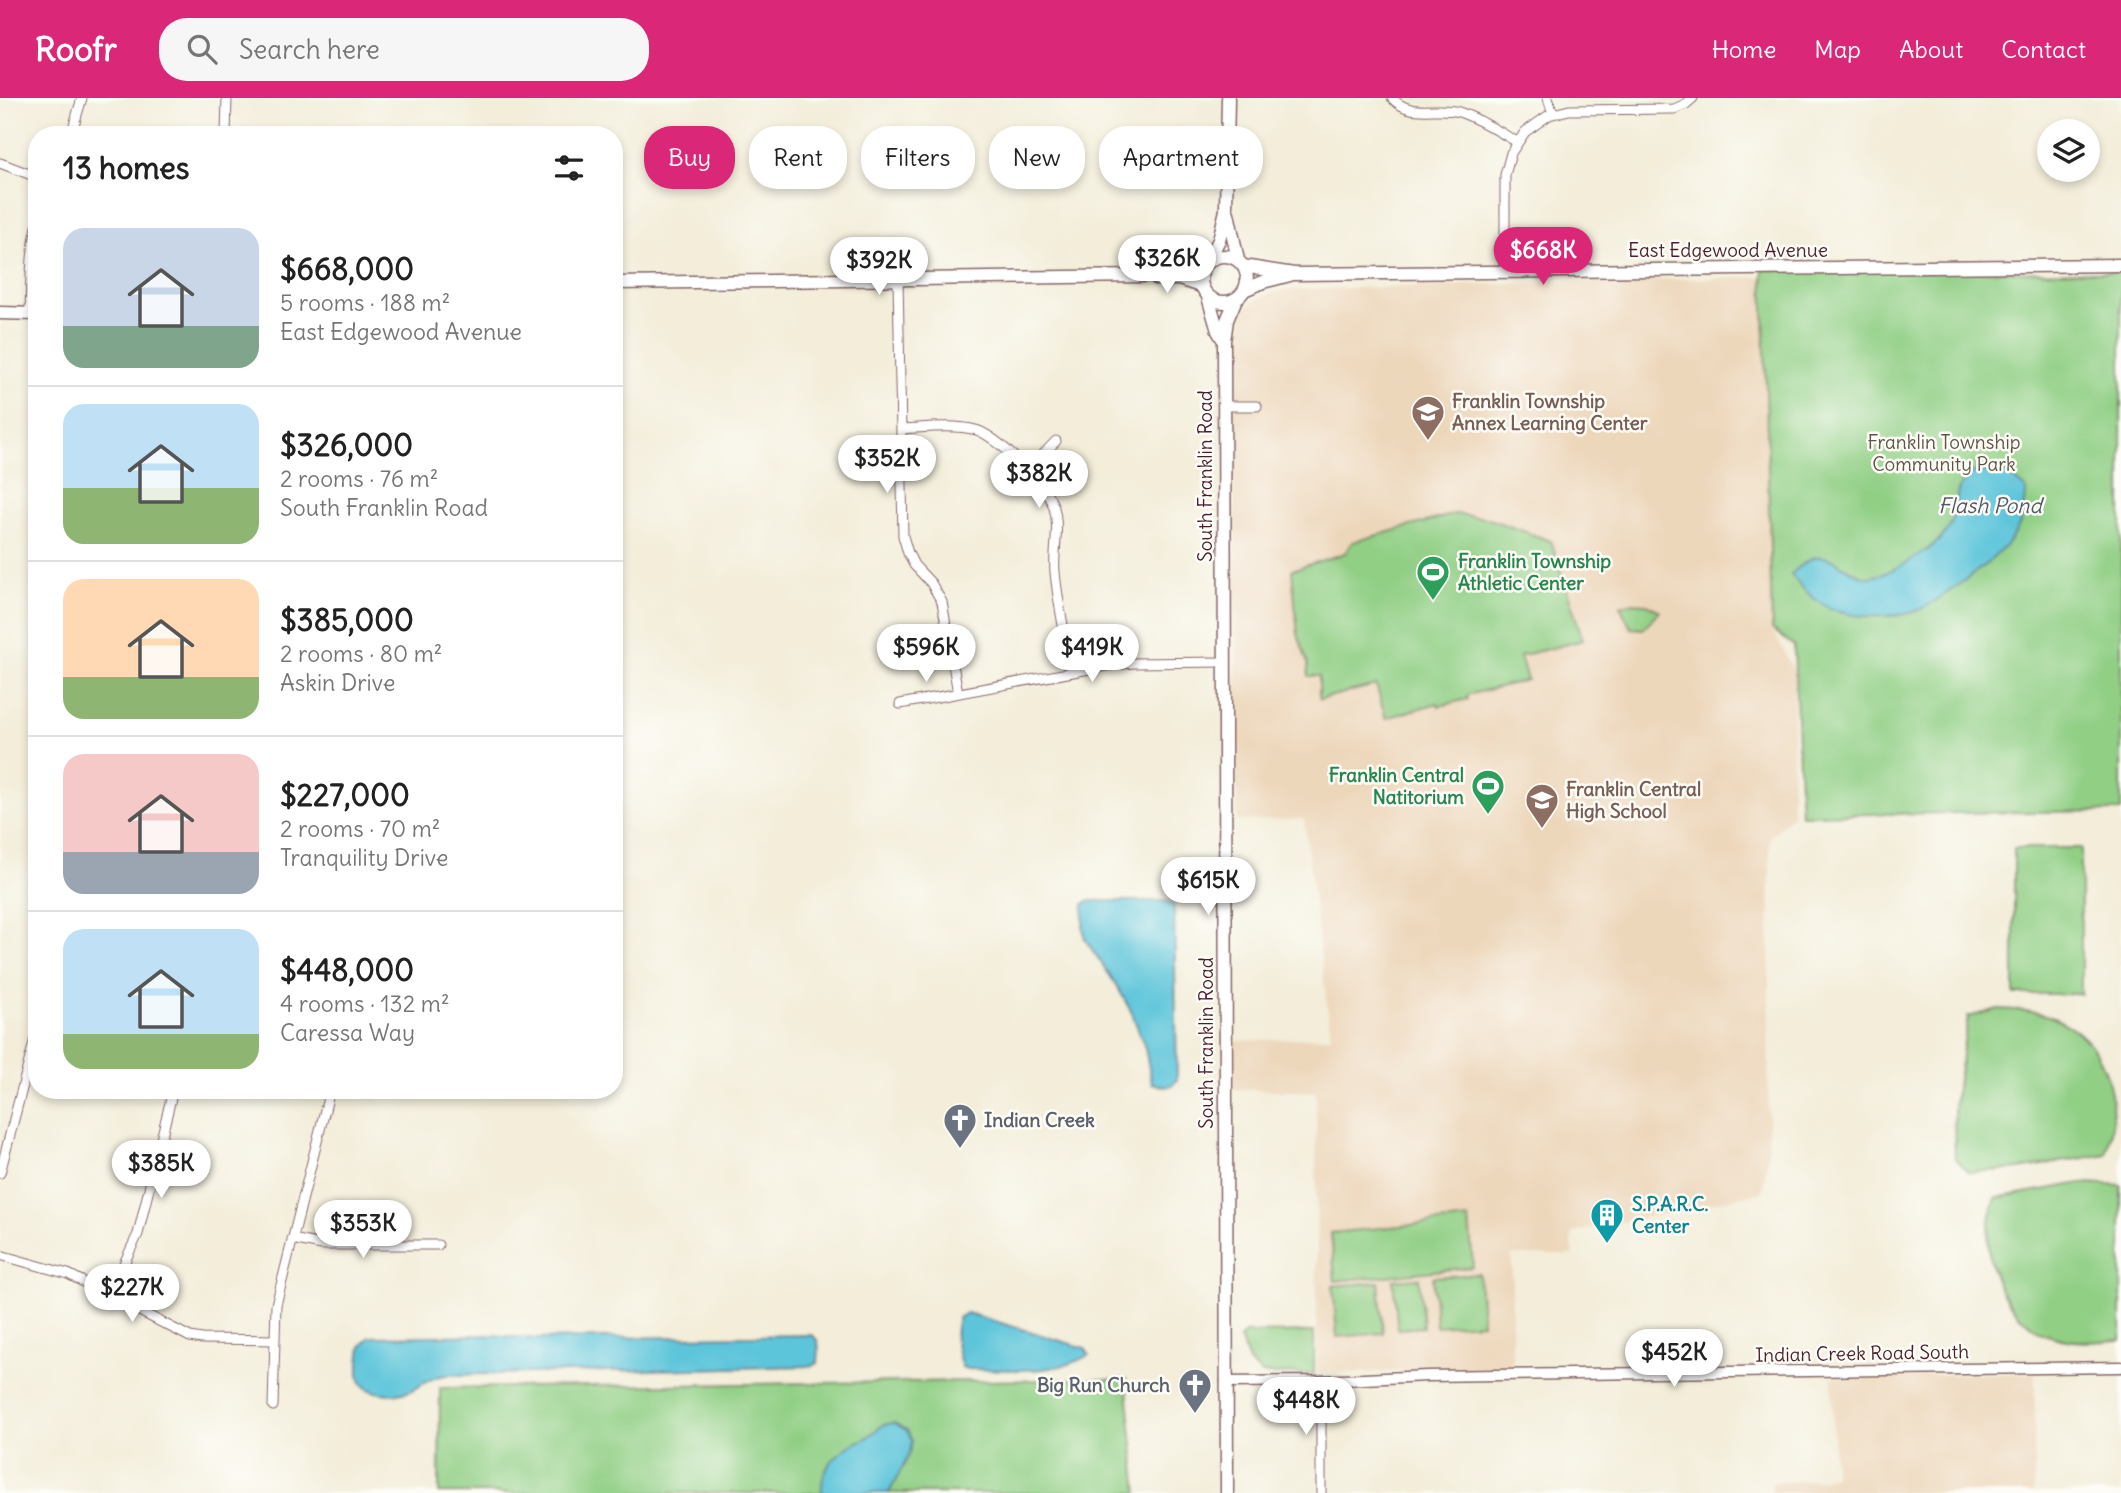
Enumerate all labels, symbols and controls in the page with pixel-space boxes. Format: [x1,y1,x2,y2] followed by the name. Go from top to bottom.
[159,18,649,81] search box
[35,28,117,70] text: Roofr
[183,30,221,68] icon: search
[239,33,380,66] text: Search here
[1712,34,1776,64] text: Home
[1814,34,1861,64] text: Map
[1899,34,1963,64] text: About
[2001,34,2086,64] text: Contact
[2037,119,2100,182] map controls
[2037,119,2100,182] button: layers
[644,126,735,189] chip: Buy
[749,126,847,189] chip: Rent
[861,126,975,189] chip: Filters
[989,126,1085,189] chip: New
[1099,126,1263,189] chip: Apartment
[63,149,189,187] text: 13 homes
[550,149,588,187] icon: filters
[1494,228,1592,287] pin: $668K
[1510,235,1576,264] text: $668K
[1118,236,1216,295] pin: $326K
[830,238,928,297] pin: $392K
[1628,238,1828,262] street label: East Edgewood Avenue
[1134,243,1200,272] text: $326K
[846,245,912,274] text: $392K
[280,250,414,288] text: $668,000
[119,256,203,340] icon: home
[280,288,450,317] text: 5 rooms · 188 m²
[280,317,522,346] text: East Edgewood Avenue
[1452,389,1648,435] place label: Franklin Township Annex Learning Center
[1193,390,1217,562] street label: South Franklin Road
[1409,393,1447,442] school or university icon: Franklin Township Annex Learning Center
[280,426,413,464] text: $326,000
[1867,430,2021,476] park label: Franklin Township Community Park
[119,432,203,516] icon: home
[838,436,936,495] pin: $352K
[854,443,920,472] text: $352K
[990,450,1088,510] pin: $382K
[1006,458,1072,487] text: $382K
[280,464,438,493] text: 2 rooms · 76 m²
[1938,492,2045,519] water label: Flash Pond
[280,493,488,522] text: South Franklin Road
[1458,549,1611,595] place label: Franklin Township Athletic Center
[1414,553,1452,602] sports icon: Franklin Township Athletic Center
[280,601,414,639] text: $385,000
[119,607,203,691] icon: home
[877,624,975,684] pin: $596K
[1043,624,1141,684] pin: $419K
[893,632,959,661] text: $596K
[1061,632,1123,661] text: $419K
[280,639,442,668] text: 2 rooms · 80 m²
[280,668,395,697] text: Askin Drive
[1329,763,1464,809] place label: Franklin Central Natitorium
[1469,767,1507,816] sports icon: Franklin Central Natitorium
[280,776,410,814] text: $227,000
[1566,777,1701,823] place label: Franklin Central High School
[1523,781,1561,830] school or university icon: Franklin Central High School
[119,782,203,866] icon: home
[280,814,440,843] text: 2 rooms · 70 m²
[280,843,448,872] text: Tranquility Drive
[1159,858,1257,917] pin: $615K
[1177,865,1239,894] text: $615K
[280,951,414,989] text: $448,000
[119,957,203,1041] icon: home
[1194,957,1218,1129] street label: South Franklin Road
[280,989,450,1018] text: 4 rooms · 132 m²
[280,1018,415,1047] text: Caressa Way
[941,1101,979,1150] church icon: Indian Creek
[984,1108,1095,1132] place label: Indian Creek
[112,1140,210,1200] pin: $385K
[128,1148,194,1177] text: $385K
[1632,1192,1709,1238] place label: S.P.A.R.C. Center
[1588,1196,1626,1245] building icon: S.P.A.R.C. Center
[314,1200,412,1260] pin: $353K
[330,1208,396,1237] text: $353K
[83,1264,181,1324] pin: $227K
[100,1272,164,1301] text: $227K
[1625,1330,1723,1389] pin: $452K
[1641,1337,1707,1366] text: $452K
[1755,1339,1969,1367] street label: Indian Creek Road South
[1176,1366,1214,1415] church icon: Big Run Church
[1037,1373,1170,1397] place label: Big Run Church
[1257,1378,1355,1437] pin: $448K
[1273,1385,1339,1414] text: $448K

